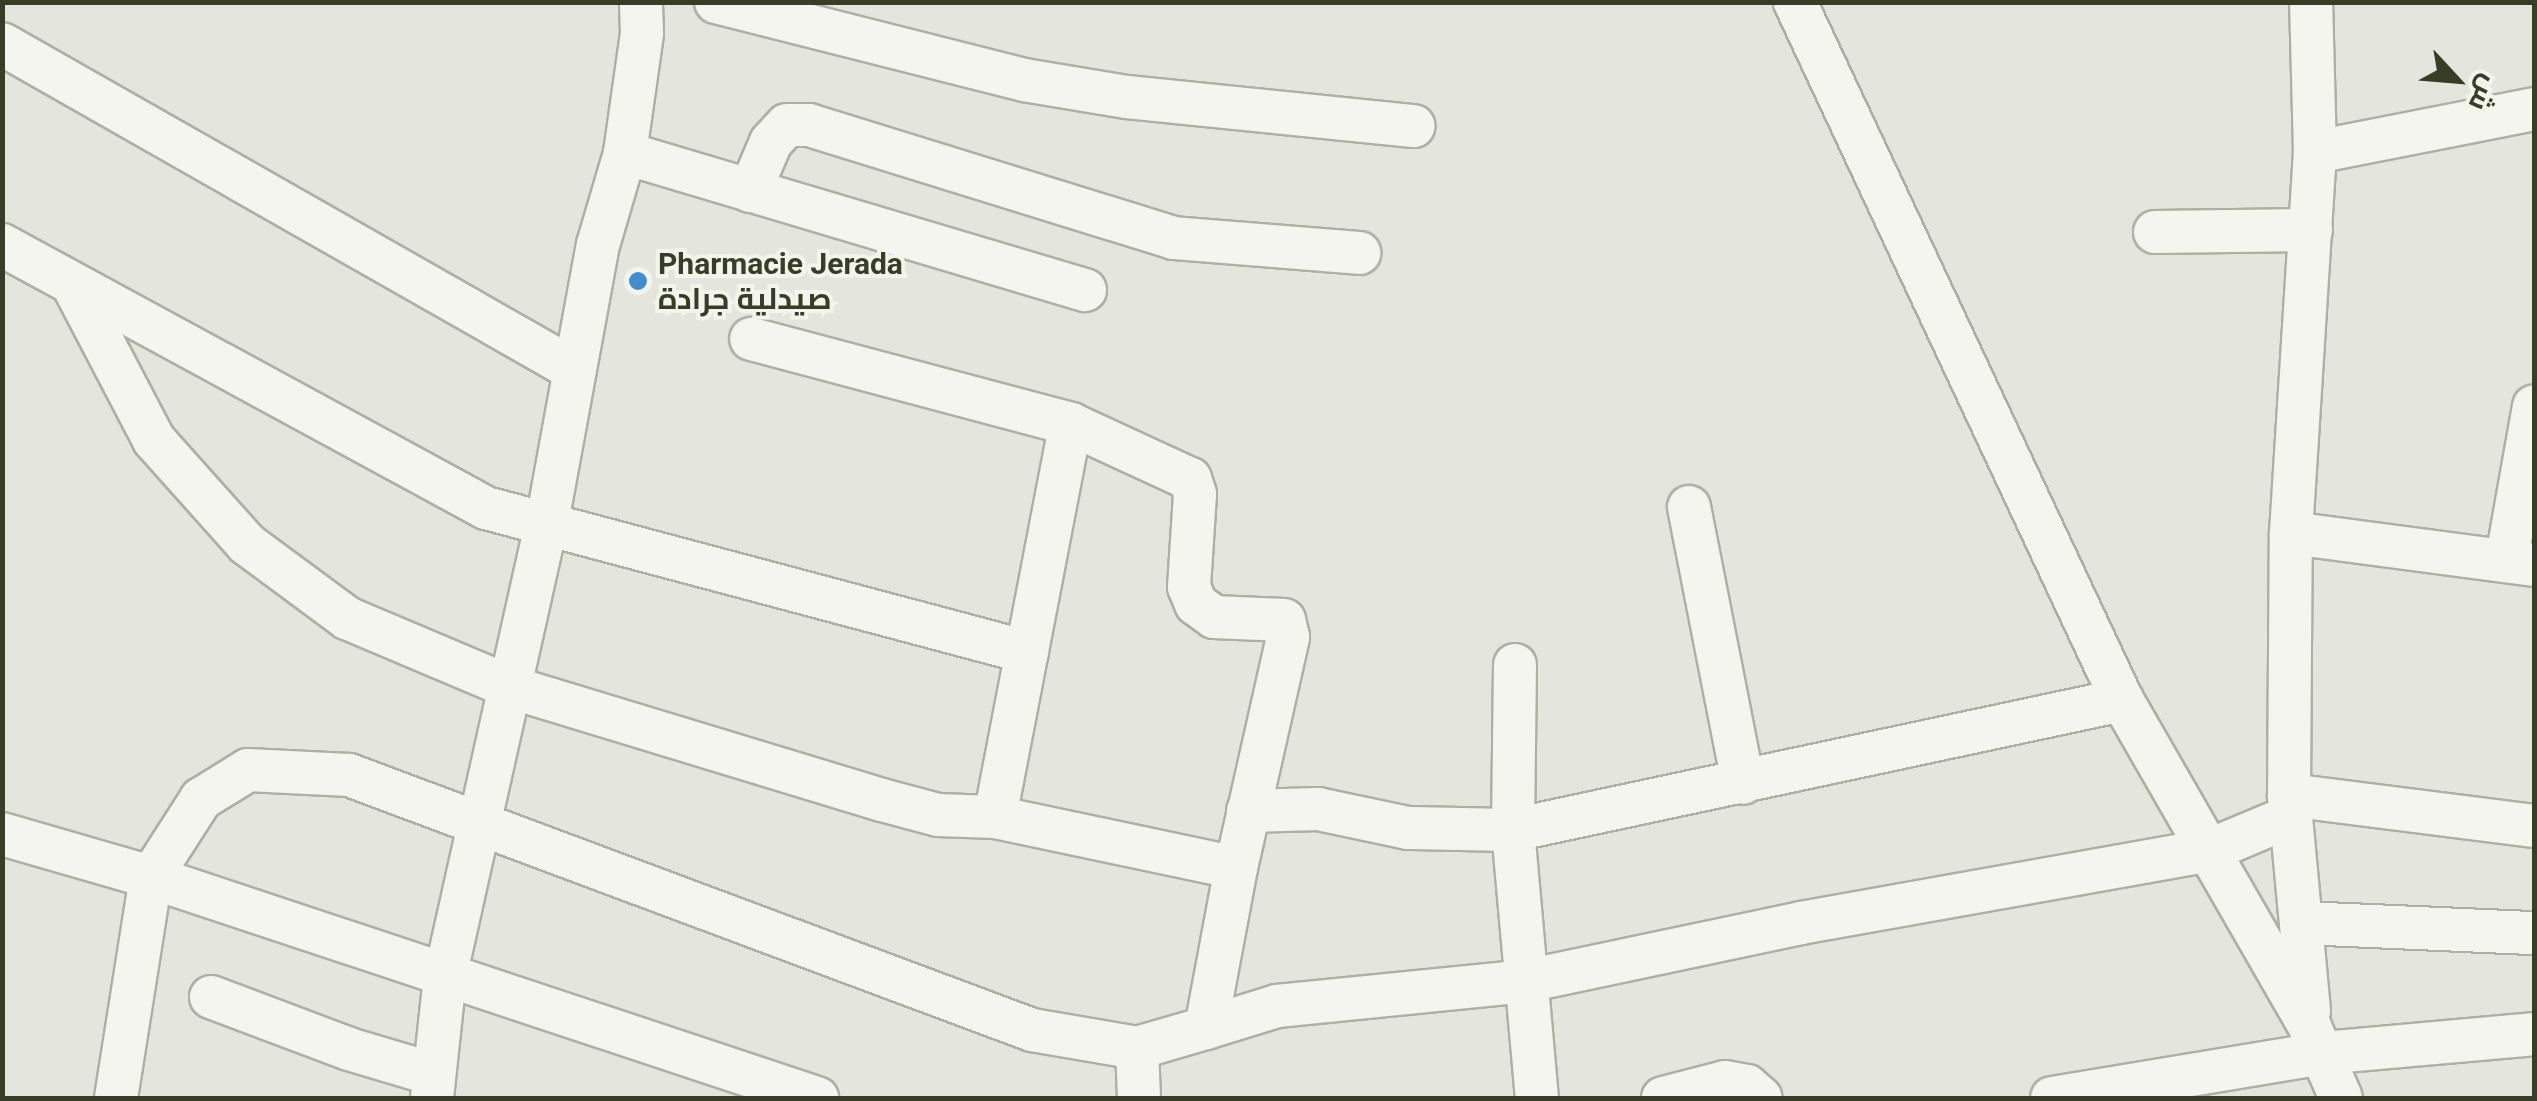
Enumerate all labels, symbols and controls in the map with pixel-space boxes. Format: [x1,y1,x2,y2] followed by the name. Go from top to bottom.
[2407,30,2507,130] north arrow
[2462,70,2507,117] text: ش
[658,246,903,316] place label: Pharmacie Jerada صيدلية جرادة
[627,270,649,292] marker: Pharmacie Jerada صيدلية جرادة

